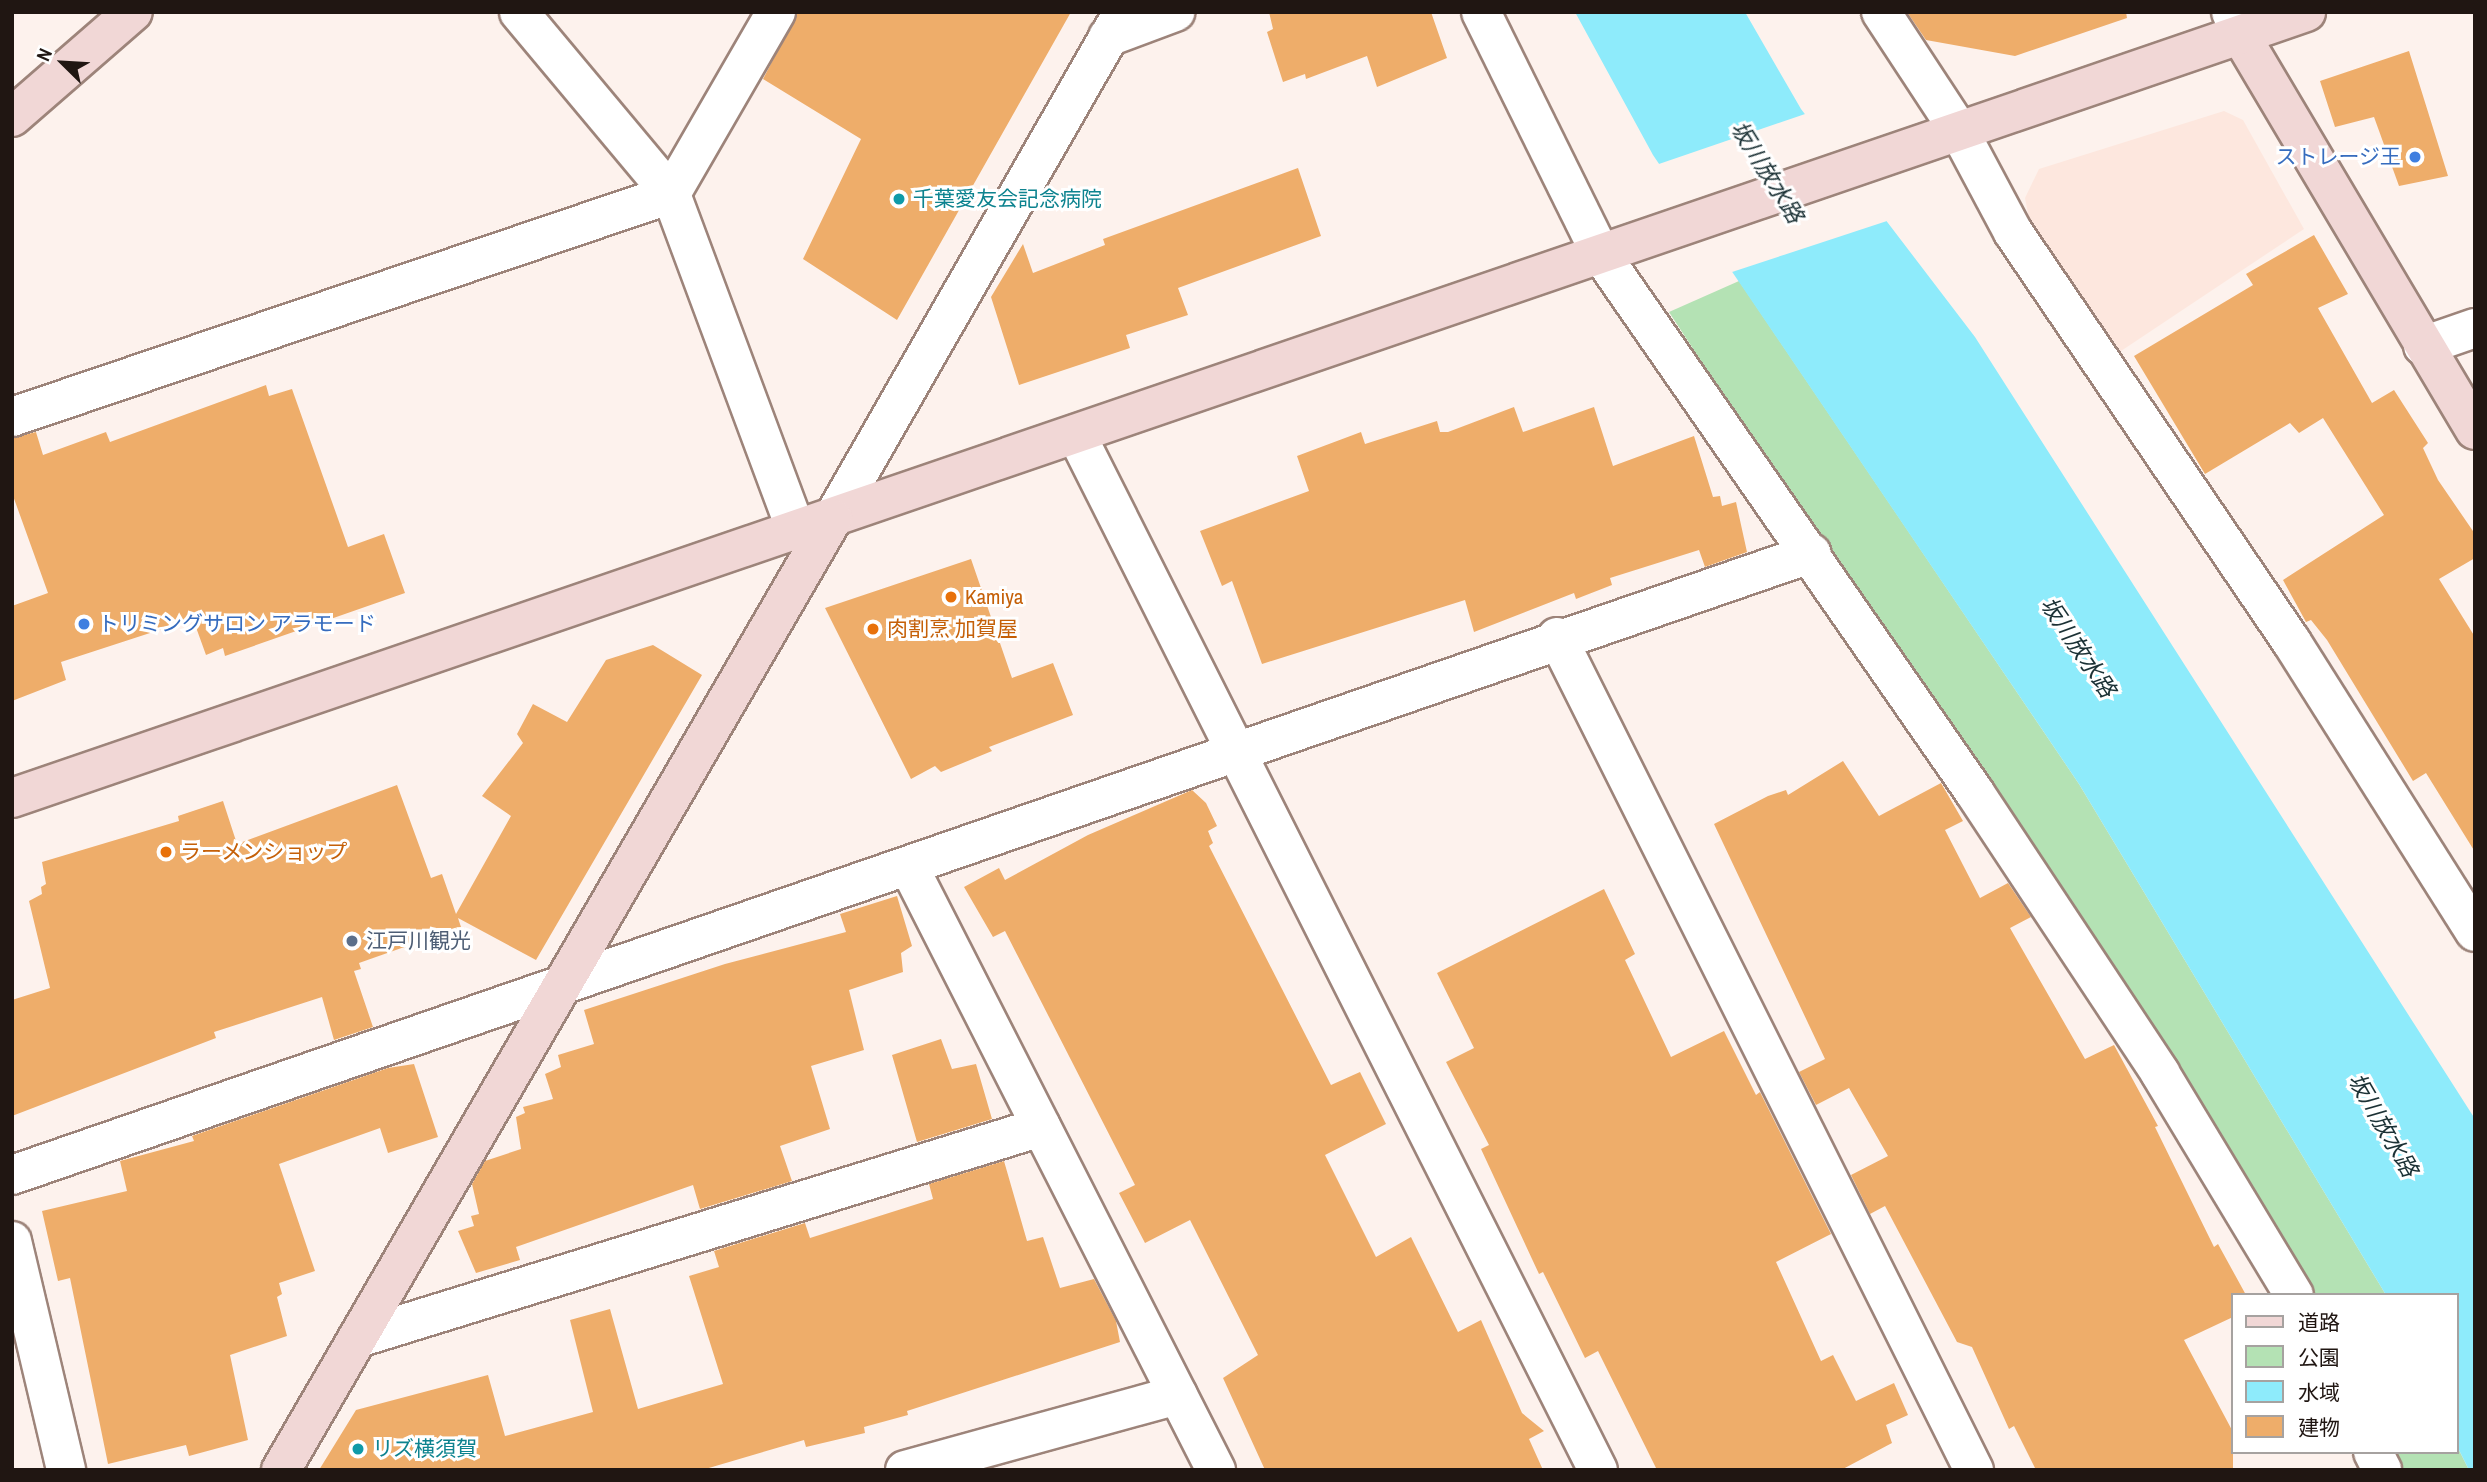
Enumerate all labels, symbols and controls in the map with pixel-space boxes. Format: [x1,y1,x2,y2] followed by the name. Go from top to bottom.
[28,28,98,98] north arrow
[30,44,58,65] text: N
[1725,116,1809,228] water label: 坂川放水路
[2275,144,2401,170] place label: ストレージ王
[2407,149,2423,165] marker: ストレージ王
[913,186,1102,212] place label: 千葉愛友会記念病院
[891,191,907,207] marker: 千葉愛友会記念病院
[965,584,1023,610] place label: Kamiya
[943,589,959,605] marker: Kamiya
[2034,592,2122,702] water label: 坂川放水路
[98,611,376,637] place label: トリミングサロン アラモード
[76,616,92,632] marker: トリミングサロン アラモード
[887,616,1018,642] place label: 肉割烹 加賀屋
[865,621,881,637] marker: 肉割烹 加賀屋
[180,839,348,865] place label: ラーメンショップ
[158,844,174,860] marker: ラーメンショップ
[366,928,471,954] place label: 江戸川観光
[344,933,360,949] marker: 江戸川観光
[2342,1068,2424,1182] water label: 坂川放水路
[2232,1293,2459,1454] legend
[2298,1308,2340,1337] text: 道路
[2298,1343,2340,1372] text: 公園
[2298,1378,2340,1407] text: 水域
[2298,1413,2340,1442] text: 建物
[372,1436,477,1462] place label: リズ横須賀
[350,1441,366,1457] marker: リズ横須賀

